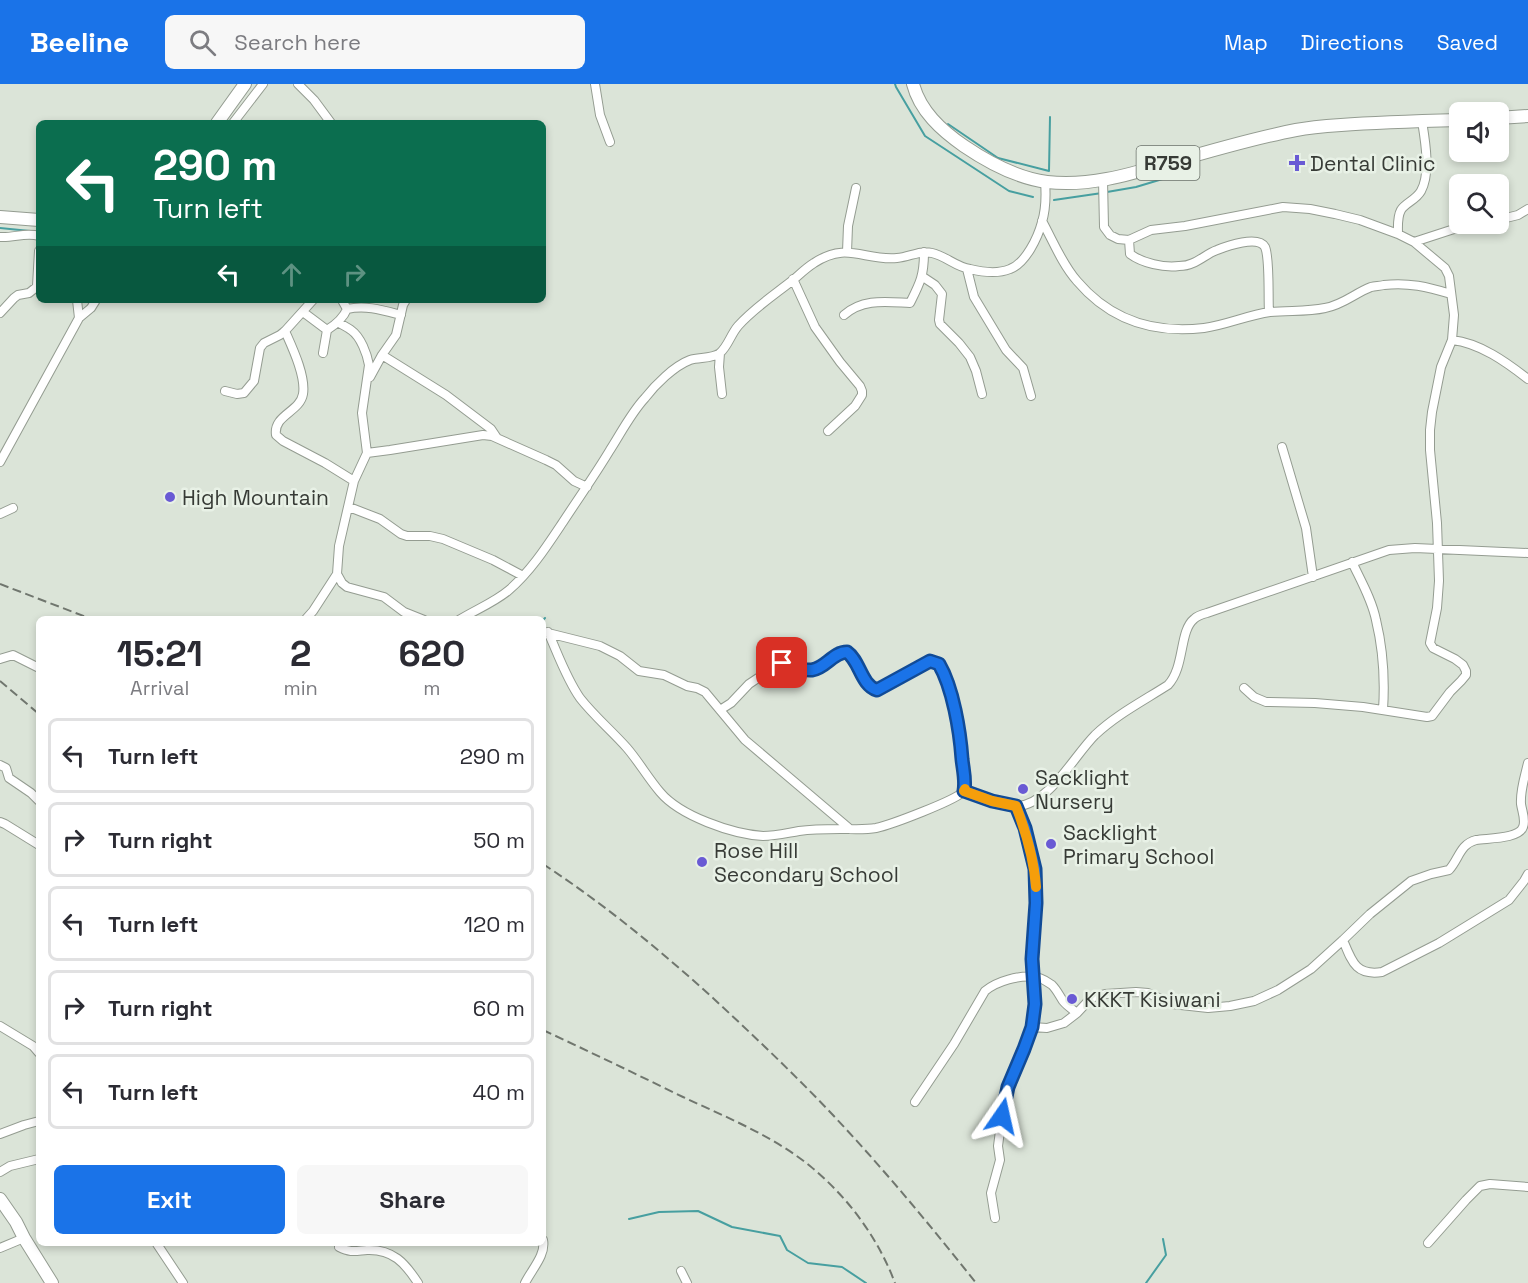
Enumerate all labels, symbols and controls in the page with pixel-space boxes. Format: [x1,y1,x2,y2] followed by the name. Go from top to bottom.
[165,15,585,69] search box
[30,24,129,60] text: Beeline
[186,26,219,59] icon: search
[234,28,361,56] text: Search here
[1224,29,1268,56] text: Map
[1301,29,1404,56] text: Directions
[1437,29,1498,56] text: Saved
[1449,102,1509,234] map controls
[1449,102,1509,162] button: sound
[153,139,278,192] text: 290 m
[54,144,132,222] icon: left
[1136,146,1200,180] road number: R759
[1310,150,1436,177] place label: Dental Clinic
[1288,154,1306,172] marker: Dental Clinic
[1449,174,1509,234] button: search
[153,191,263,226] text: Turn left
[212,258,245,291] icon: left
[275,258,308,291] icon: ahead
[338,258,371,291] icon: right
[182,484,329,511] place label: High Mountain
[163,490,177,504] marker: High Mountain
[117,631,203,677] text: 15:21
[290,631,311,677] text: 2
[399,631,465,677] text: 620
[756,637,807,688] pin
[765,646,798,679] icon: arrive
[130,675,189,701] text: Arrival
[284,675,318,701] text: min
[423,675,441,701] text: m
[57,739,90,772] icon: left
[108,742,198,770] text: Turn left
[460,742,525,770] text: 290 m
[1035,764,1130,815] place label: Sacklight Nursery
[1016,782,1030,796] marker: Sacklight Nursery
[1063,819,1214,870] place label: Sacklight Primary School
[57,823,90,856] icon: right
[108,826,213,854] text: Turn right
[473,826,525,854] text: 50 m
[714,837,899,888] place label: Rose Hill Secondary School
[1044,837,1058,851] marker: Sacklight Primary School
[695,855,709,869] marker: Rose Hill Secondary School
[57,907,90,940] icon: left
[108,910,198,938] text: Turn left
[464,910,525,938] text: 120 m
[1084,986,1221,1013] place label: KKKT Kisiwani
[57,991,90,1024] icon: right
[1065,992,1079,1006] marker: KKKT Kisiwani
[108,994,213,1022] text: Turn right
[473,994,525,1022] text: 60 m
[57,1075,90,1108] icon: left
[108,1078,198,1106] text: Turn left
[473,1078,525,1106] text: 40 m
[970,1084,1034,1148] position arrow
[54,1165,285,1234] button: Exit
[297,1165,528,1234] button: Share

